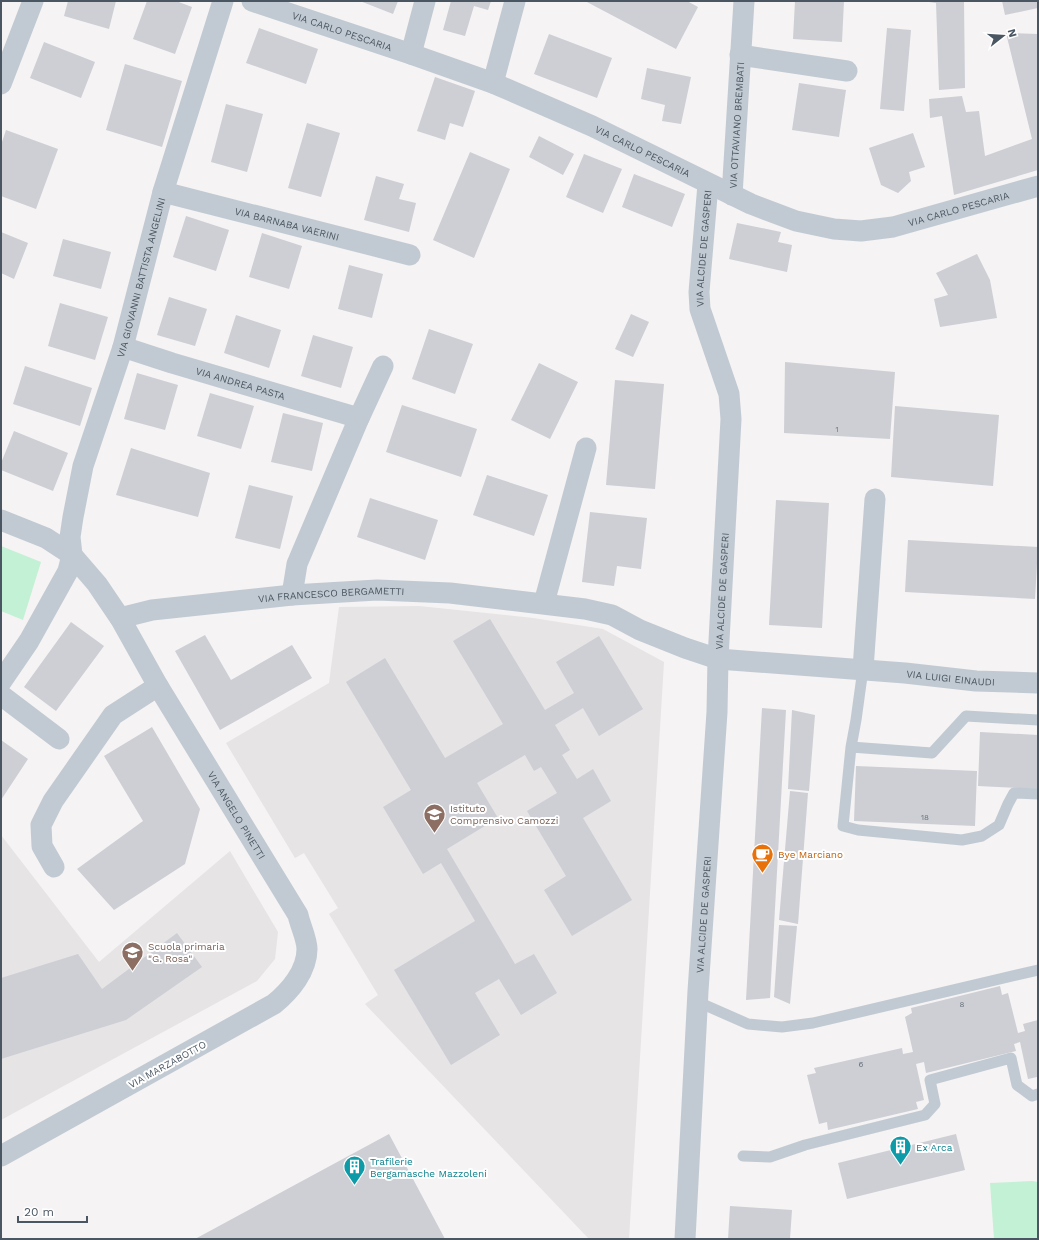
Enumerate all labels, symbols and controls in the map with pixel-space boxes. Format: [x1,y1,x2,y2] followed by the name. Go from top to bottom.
[291,10,394,53] street label: VIA CARLO PESCARIA
[983,16,1023,56] north arrow
[1005,27,1019,39] text: N
[727,61,746,189] street label: VIA OTTAVIANO BREMBATI
[593,123,692,179] street label: VIA CARLO PESCARIA
[907,189,1011,228] street label: VIA CARLO PESCARIA
[694,190,713,307] street label: VIA ALCIDE DE GASPERI
[115,196,167,359] street label: VIA GIOVANNI BATTISTA ANGELINI
[234,206,340,243] street label: VIA BARNABA VAERINI
[194,365,287,402] street label: VIA ANDREA PASTA
[835,425,839,434] house number: 1
[714,532,731,650] street label: VIA ALCIDE DE GASPERI
[258,585,405,605] street label: VIA FRANCESCO BERGAMETTI
[906,668,995,688] street label: VIA LUIGI EINAUDI
[205,769,267,861] street label: VIA ANGELO PINETTI
[422,801,448,834] school or university icon: Istituto Comprensivo Camozzi
[450,803,558,826] place label: Istituto Comprensivo Camozzi
[921,813,929,822] house number: 18
[750,841,776,874] cafe icon: Bye Marciano
[778,849,843,860] place label: Bye Marciano
[694,856,713,973] street label: VIA ALCIDE DE GASPERI
[120,939,146,972] school or university icon: Scuola primaria "G. Rosa"
[148,941,225,964] place label: Scuola primaria "G. Rosa"
[960,1000,965,1009] house number: 8
[127,1039,208,1090] street label: VIA MARZABOTTO
[859,1060,864,1069] house number: 6
[888,1134,914,1167] building icon: Ex Arca
[916,1142,953,1153] place label: Ex Arca
[341,1154,367,1187] building icon: Trafilerie Bergamasche Mazzoleni
[370,1156,487,1179] place label: Trafilerie Bergamasche Mazzoleni
[18,1198,87,1224] scale bar
[24,1205,54,1219] text: 20 m

